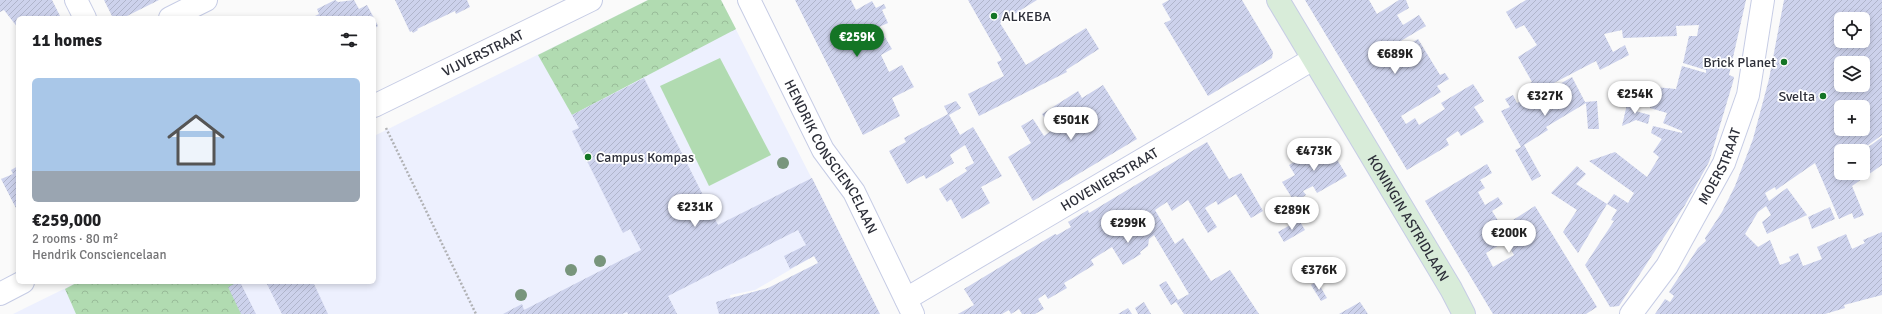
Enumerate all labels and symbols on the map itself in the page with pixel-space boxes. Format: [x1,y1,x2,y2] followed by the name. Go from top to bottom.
[1002,8,1051,25] place label: ALKEBA
[989,11,999,21] marker: ALKEBA
[829,24,885,58] pin: €259K
[439,26,526,80] street label: VIJVERSTRAAT
[1367,41,1423,75] pin: €689K
[1703,54,1776,71] place label: Brick Planet
[1779,57,1789,67] marker: Brick Planet
[781,76,881,236] street label: HENDRIK CONSCIENCELAAN
[1607,81,1663,115] pin: €254K
[1517,83,1573,117] pin: €327K
[1778,88,1815,105] place label: Svelta
[1818,91,1828,101] marker: Svelta
[1043,107,1099,141] pin: €501K
[1694,125,1744,207] street label: MOERSTRAAT
[1286,138,1342,172] pin: €473K
[1057,144,1161,214] street label: HOVENIERSTRAAT
[596,149,694,166] place label: Campus Kompas
[583,152,593,162] marker: Campus Kompas
[1364,152,1453,284] street label: KONINGIN ASTRIDLAAN
[667,194,723,228] pin: €231K
[1264,197,1320,231] pin: €289K
[1100,210,1156,244] pin: €299K
[1481,220,1537,254] pin: €200K
[1291,257,1347,291] pin: €376K

